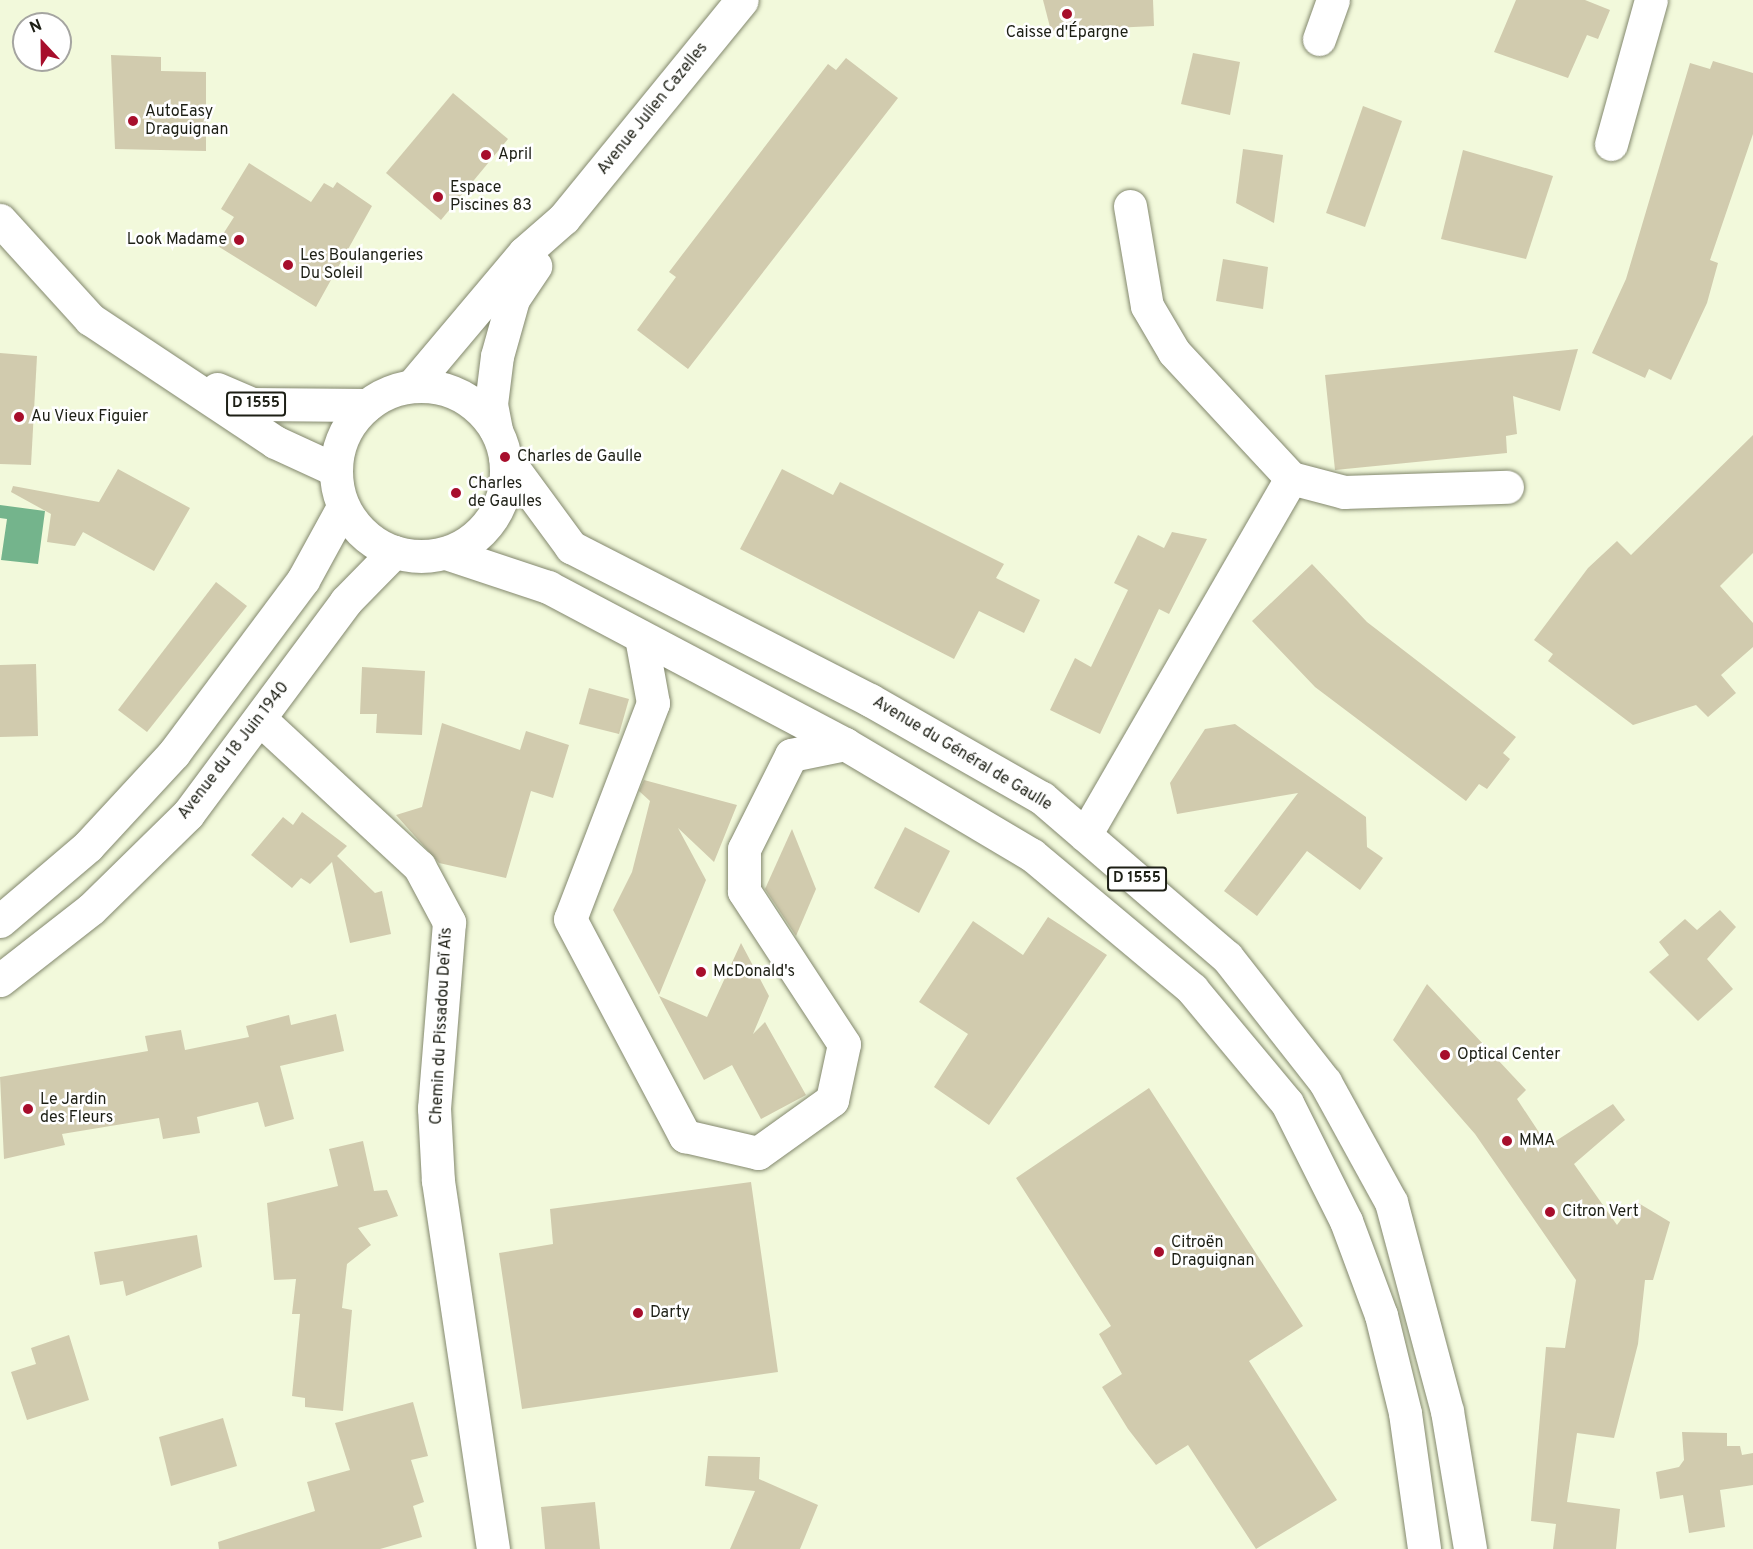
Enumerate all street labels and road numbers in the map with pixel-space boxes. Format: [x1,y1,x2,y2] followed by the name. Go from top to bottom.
[594,39,712,179] street label: Avenue Julien Cazelles
[226,392,286,416] road number: D 1555
[174,679,294,823] street label: Avenue du 18 Juin 1940
[869,693,1055,815] street label: Avenue du Général de Gaulle
[1107,867,1167,891] road number: D 1555
[427,926,457,1126] street label: Chemin du Pissadou Deï Aïs

